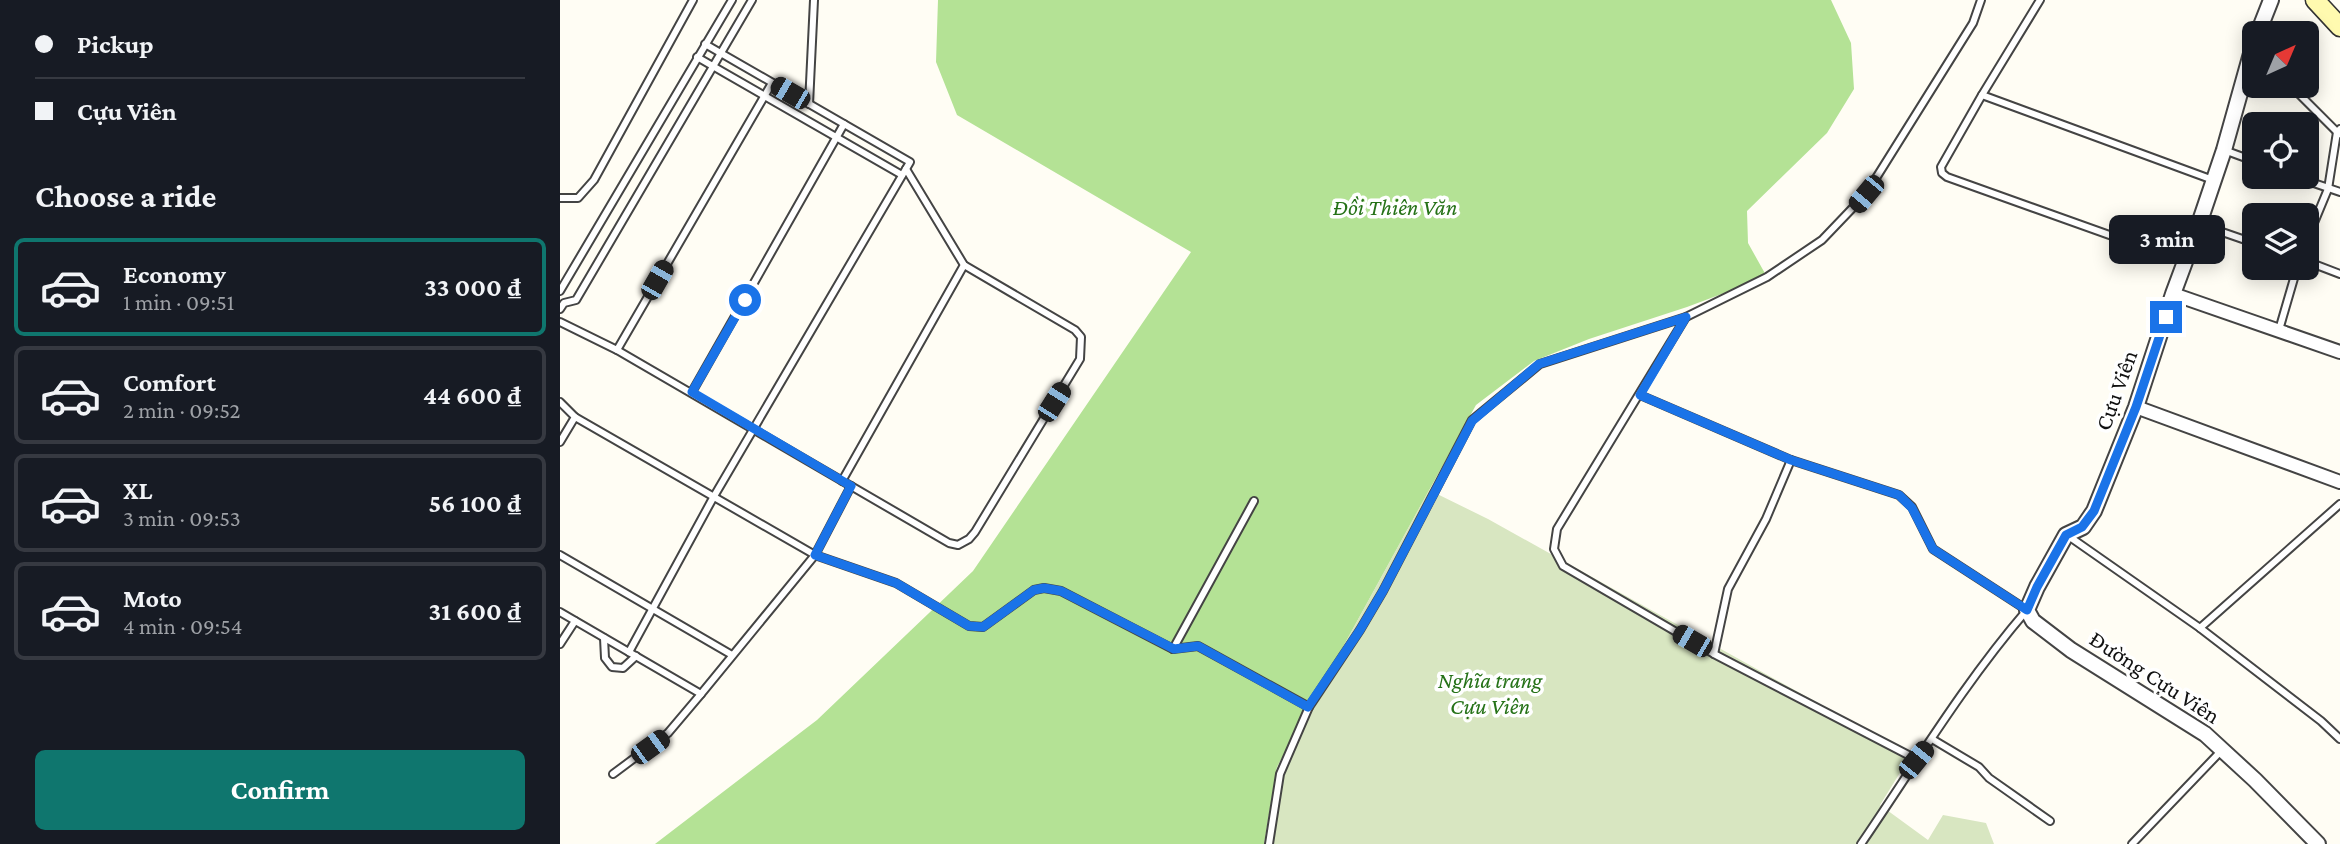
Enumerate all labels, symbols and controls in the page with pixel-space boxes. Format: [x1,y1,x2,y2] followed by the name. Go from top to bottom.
[2242,21,2319,98] north arrow
[2242,21,2319,280] map controls
[77,30,154,59] text: Pickup
[767,73,814,113] car
[77,97,177,126] text: Cựu Viên
[2242,112,2319,189] button: locate
[1845,171,1888,217] car
[35,178,216,214] text: Choose a ride
[1333,194,1457,220] park label: Đồi Thiên Văn
[2242,203,2319,280] button: layers
[2108,216,2224,264] callout: 3 min
[2139,226,2195,252] text: 3 min
[39,256,102,319] icon: car
[638,257,677,303] car
[123,260,226,289] text: Economy
[424,273,521,302] text: 33 000 ₫
[729,284,761,316] route start
[123,289,234,315] text: 1 min · 09:51
[2150,301,2182,333] route end
[2090,346,2142,434] street label: Cựu Viên
[39,364,102,427] icon: car
[123,368,216,397] text: Comfort
[1034,379,1075,425] car
[423,381,521,410] text: 44 600 ₫
[123,397,240,423] text: 2 min · 09:52
[39,472,102,535] icon: car
[123,476,152,505] text: XL
[429,489,521,518] text: 56 100 ₫
[123,505,241,531] text: 3 min · 09:53
[39,580,102,643] icon: car
[123,584,182,613] text: Moto
[429,597,521,626] text: 31 600 ₫
[123,613,243,639] text: 4 min · 09:54
[1669,621,1716,661] car
[2085,625,2225,729] street label: Đường Cựu Viên
[1438,667,1543,719] park label: Nghĩa trang Cựu Viên
[627,726,674,768] car
[1895,737,1938,783] car
[35,750,525,830] button: Confirm

